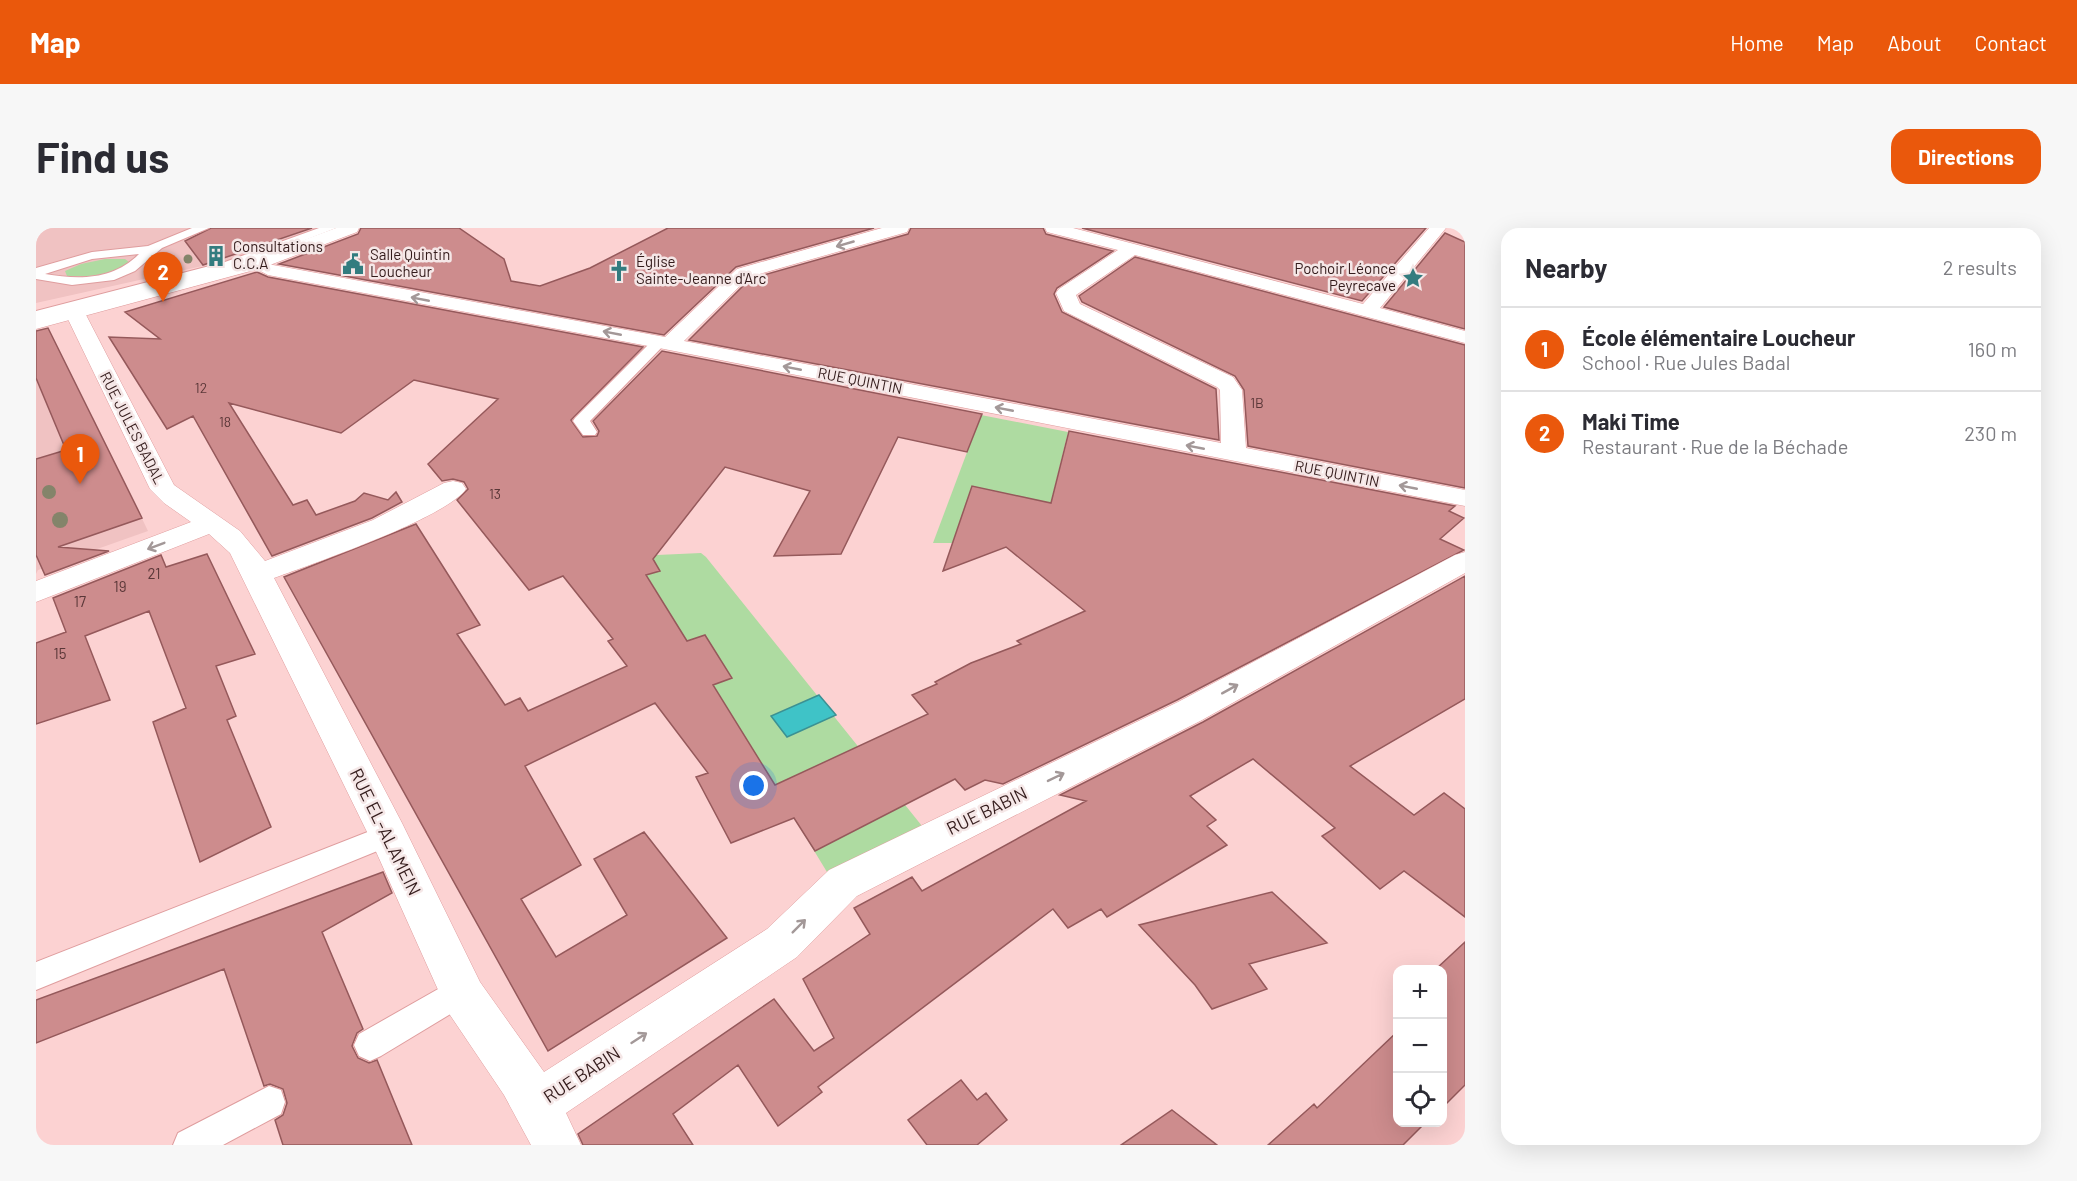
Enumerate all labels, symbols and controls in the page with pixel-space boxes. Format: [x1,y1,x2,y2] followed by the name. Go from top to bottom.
[30,25,81,59] text: Map
[1730,30,1784,55] text: Home
[1817,30,1854,55] text: Map
[1887,30,1942,55] text: About
[1975,30,2047,55] text: Contact
[1891,129,2041,184] button: Directions
[36,131,169,181] text: Find us
[233,237,323,272] place label: Consultations C.C.A
[836,239,855,250] one-way arrow
[204,244,228,268] building icon: Consultations C.C.A
[370,245,450,280] place label: Salle Quintin Loucheur
[341,252,365,276] public building icon: Salle Quintin Loucheur
[636,252,767,287] place label: Église Sainte-Jeanne d'Arc
[1525,252,1607,283] text: Nearby
[144,253,182,302] pin: 2
[1943,255,2017,279] text: 2 results
[607,259,631,283] church icon: Église Sainte-Jeanne d'Arc
[1295,259,1396,294] place label: Pochoir Léonce Peyrecave
[1401,266,1425,290] place icon: Pochoir Léonce Peyrecave
[411,293,430,304] one-way arrow
[1582,324,1855,350] text: École élémentaire Loucheur
[602,327,622,338] one-way arrow
[1541,337,1548,361] text: 1
[1968,337,2017,361] text: 160 m
[1582,350,1790,374] text: School · Rue Jules Badal
[783,362,802,373] one-way arrow
[816,363,904,397] street label: RUE QUINTIN
[97,368,169,487] street label: RUE JULES BADAL
[195,379,207,396] house number: 12
[1250,394,1264,411] house number: 1B
[995,403,1014,414] one-way arrow
[1582,408,1680,434] text: Maki Time
[219,413,231,430] house number: 18
[1539,421,1550,445] text: 2
[1964,421,2017,445] text: 230 m
[60,434,99,484] pin: 1
[1582,434,1848,458] text: Restaurant · Rue de la Béchade
[1186,441,1206,452] one-way arrow
[1293,456,1381,490] street label: RUE QUINTIN
[1398,481,1418,492] one-way arrow
[489,485,501,502] house number: 13
[147,541,166,552] one-way arrow
[147,564,161,582] house number: 21
[113,577,127,595] house number: 19
[74,592,86,610] house number: 17
[54,644,66,662] house number: 15
[1221,683,1238,695] one-way arrow
[346,764,426,899] street label: RUE EL-ALAMEIN
[739,771,768,800] your location
[1047,771,1065,782] one-way arrow
[943,781,1031,839] street label: RUE BABIN
[792,919,806,934] one-way arrow
[1393,965,1447,1127] map controls
[1393,965,1447,1019] button: +
[1393,1019,1447,1073] button: −
[630,1031,647,1043] one-way arrow
[539,1041,624,1107] street label: RUE BABIN
[1393,1073,1447,1127] button: locate

